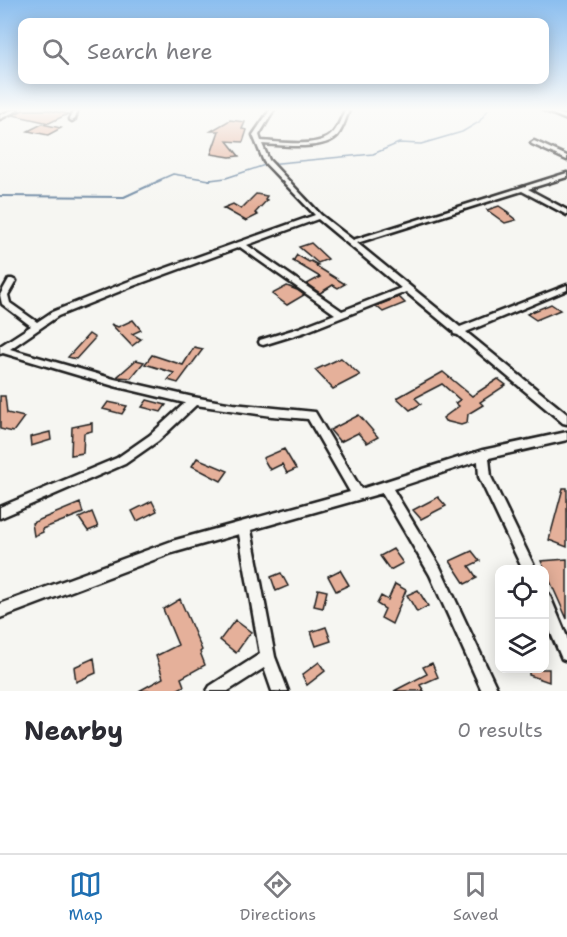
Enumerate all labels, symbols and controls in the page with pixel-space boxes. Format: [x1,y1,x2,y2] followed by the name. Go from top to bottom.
[18,18,549,84] search box
[39,35,72,68] icon: search
[87,37,213,66] text: Search here
[495,565,549,673] map controls
[495,565,549,619] button: locate
[495,619,549,673] button: layers
[24,713,123,748] text: Nearby
[457,717,543,743] text: 0 results
[69,868,103,925] tab: Map
[240,868,316,925] tab: Directions
[453,868,499,925] tab: Saved

